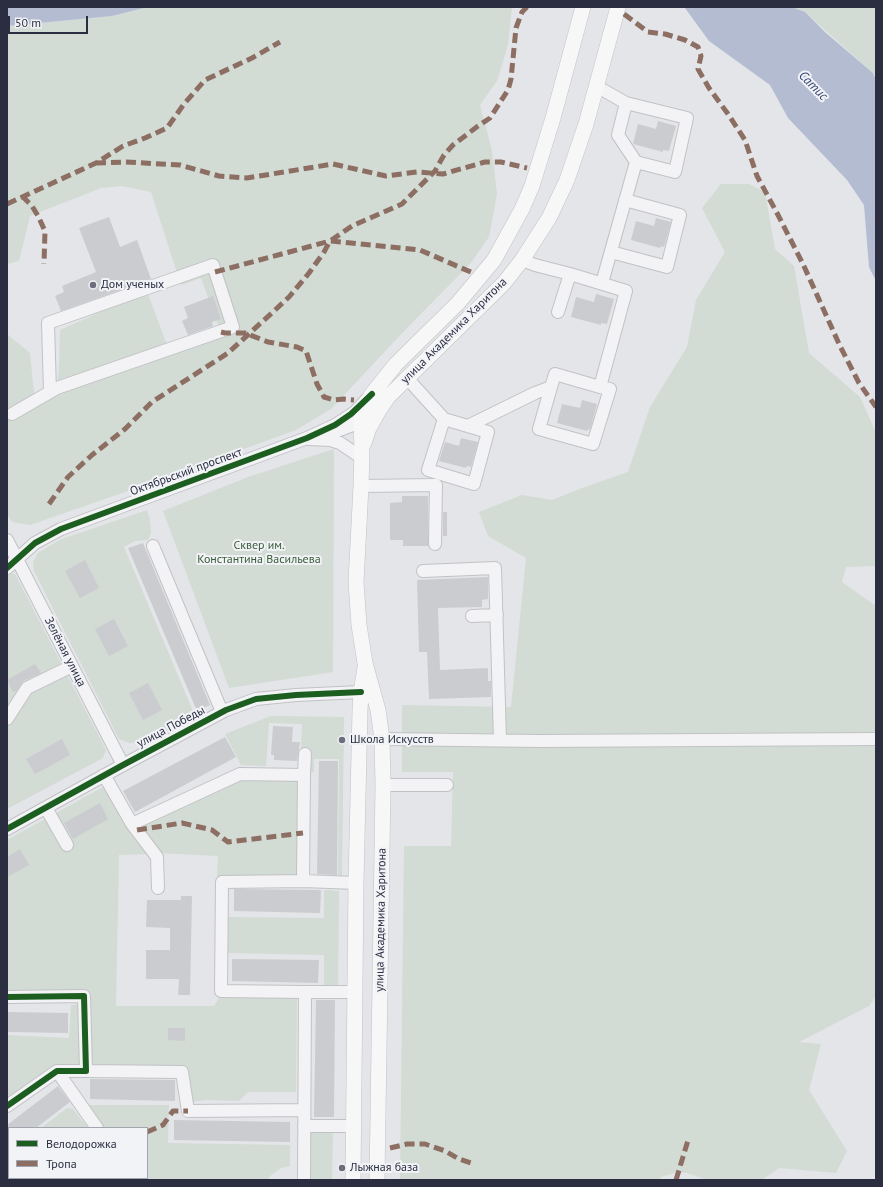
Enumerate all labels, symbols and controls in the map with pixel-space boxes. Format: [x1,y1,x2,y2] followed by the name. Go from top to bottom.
[10,8,90,34] scale bar
[15,15,41,30] text: 50 m
[795,68,831,104] water label: Сатис
[398,275,510,387] street label: улица Академика Харитона
[101,278,164,292] place label: Дом ученых
[88,280,98,290] marker: Дом ученых
[128,445,244,499] street label: Октябрьский проспект
[197,539,321,567] park label: Сквер им. Константина Васильева
[41,615,89,689] street label: Зелёная улица
[135,703,207,751] street label: улица Победы
[350,733,434,747] place label: Школа Искусств
[337,735,347,745] marker: Школа Искусств
[373,848,389,992] street label: улица Академика Харитона
[8,1127,148,1179] legend
[46,1136,117,1151] text: Велодорожка
[46,1156,77,1171] text: Тропа
[350,1161,418,1175] place label: Лыжная база
[337,1163,347,1173] marker: Лыжная база

